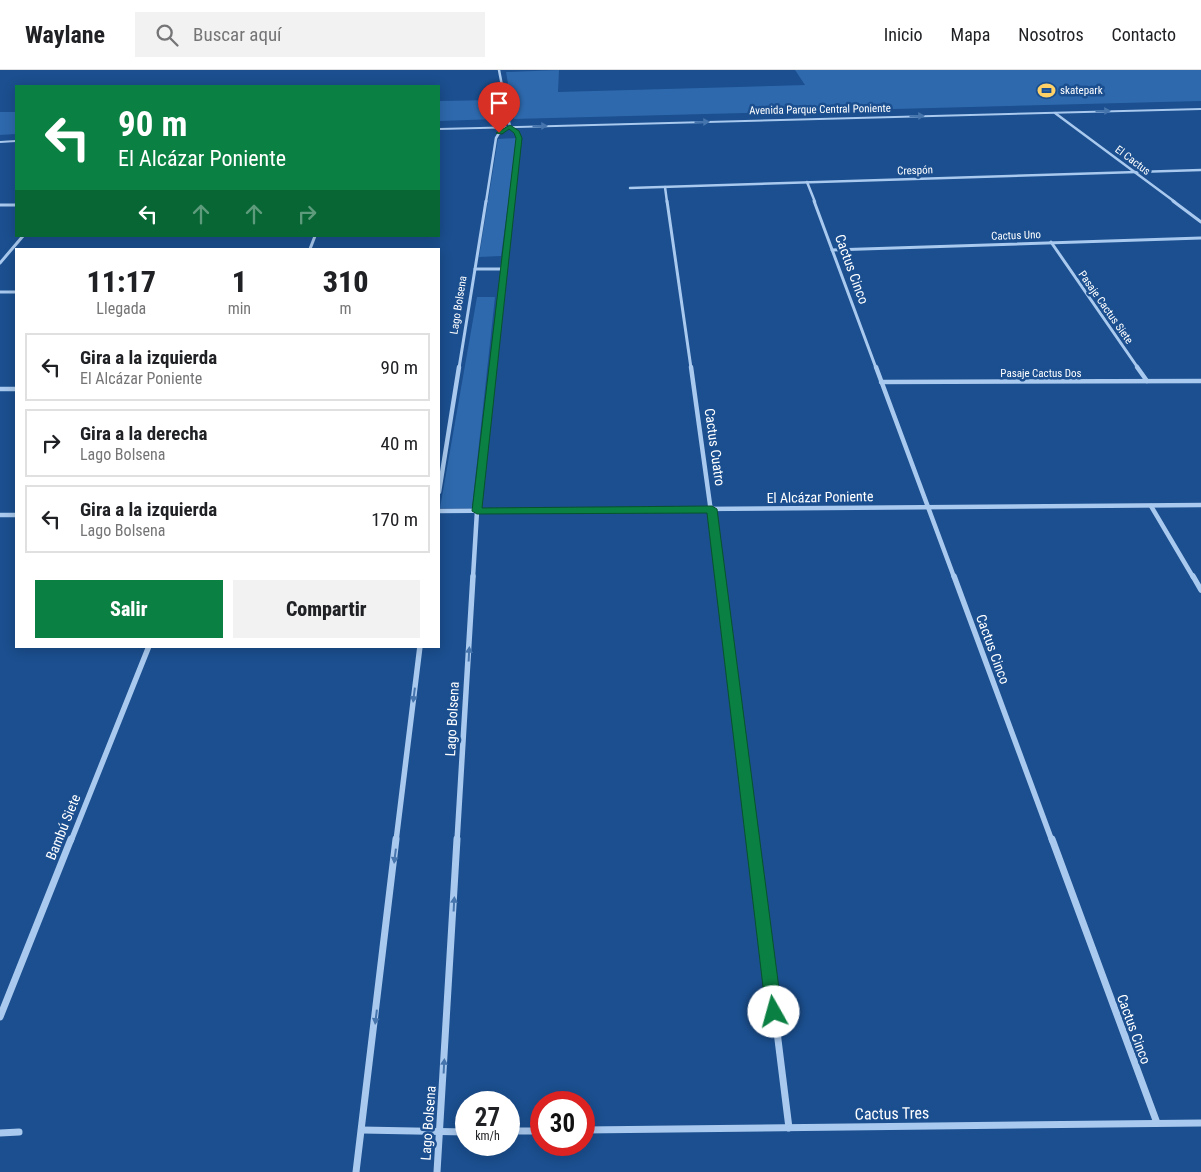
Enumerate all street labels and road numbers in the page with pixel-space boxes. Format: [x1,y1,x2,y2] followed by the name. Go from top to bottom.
[749,102,891,117] street label: Avenida Parque Central Poniente
[1113,143,1153,178] street label: El Cactus
[897,163,933,178] street label: Crespón
[991,228,1042,243] street label: Cactus Uno
[832,232,872,306] street label: Cactus Cinco
[1076,268,1136,346] street label: Pasaje Cactus Siete
[447,275,470,335] street label: Lago Bolsena
[1000,367,1082,380] street label: Pasaje Cactus Dos
[702,407,728,487] street label: Cactus Cuatro
[766,488,874,506] street label: El Alcázar Poniente
[973,612,1013,686] street label: Cactus Cinco
[442,681,462,757] street label: Lago Bolsena
[43,791,84,862] street label: Bambú Siete
[1114,992,1154,1066] street label: Cactus Cinco
[417,1085,439,1161] street label: Lago Bolsena
[855,1103,929,1124] street label: Cactus Tres

